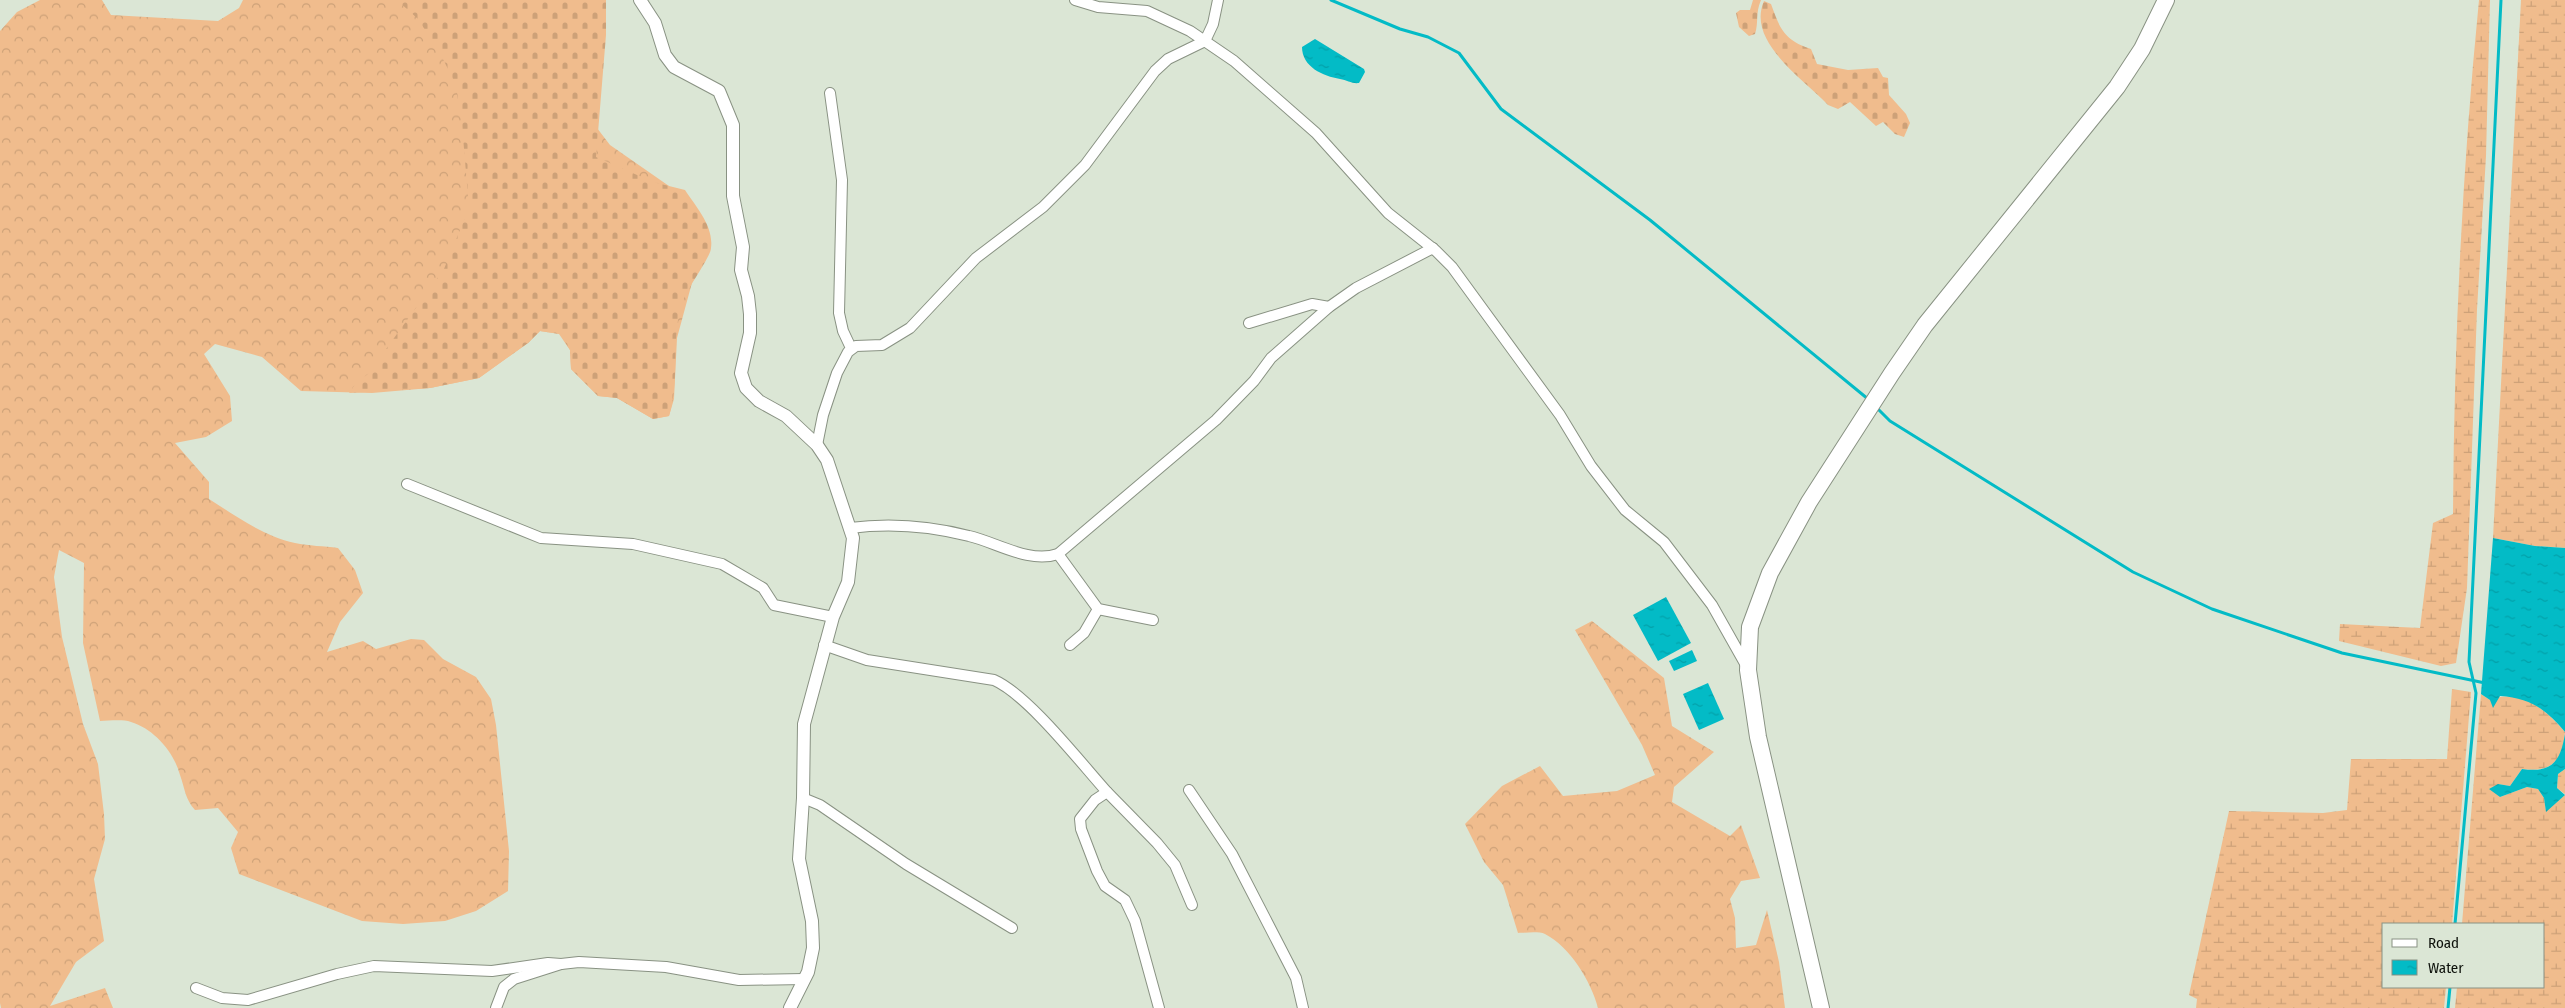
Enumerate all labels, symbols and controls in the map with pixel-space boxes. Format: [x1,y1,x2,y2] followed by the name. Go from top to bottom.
[2382,923,2545,988] legend
[2428,934,2459,952] text: Road
[2428,959,2464,977] text: Water

